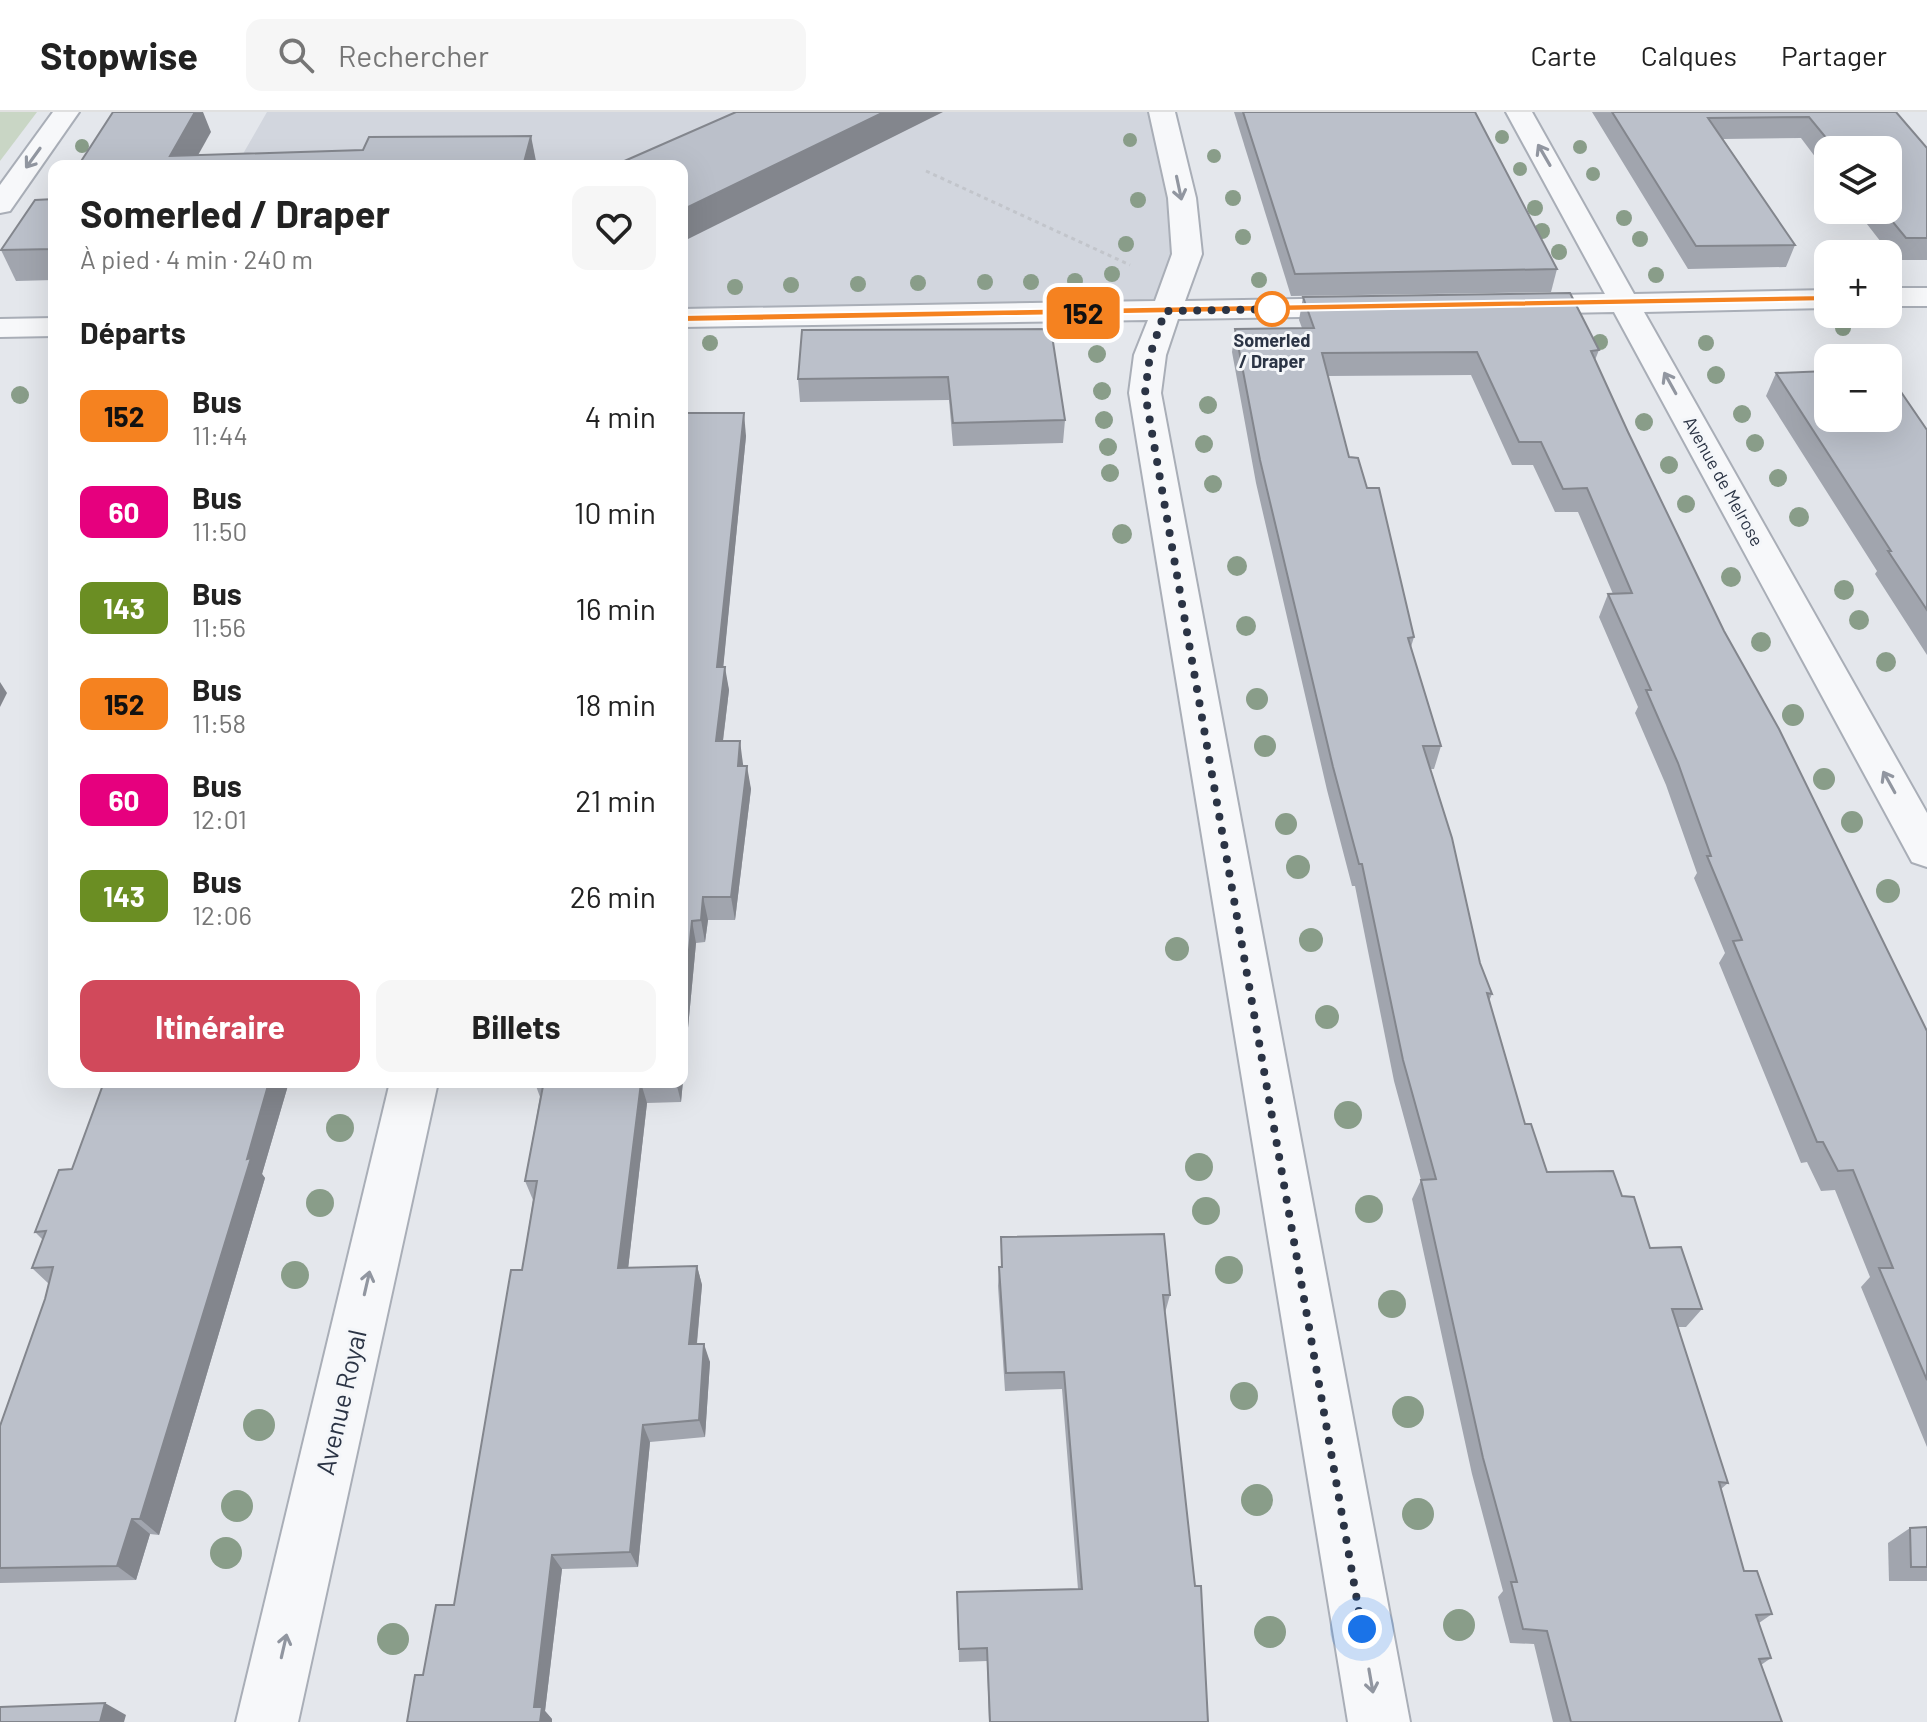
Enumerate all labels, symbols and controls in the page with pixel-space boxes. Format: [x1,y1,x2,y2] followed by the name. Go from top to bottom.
[246,19,806,91] search box
[40,32,198,78] text: Stopwise
[274,33,318,77] icon: search
[338,37,489,73] text: Rechercher
[1530,38,1597,72] text: Carte
[1641,38,1737,72] text: Calques
[1781,38,1887,72] text: Partager
[1814,136,1902,432] map controls
[1814,136,1902,224] button: layers
[1536,144,1552,167] one-way arrow
[25,147,41,169] one-way arrow
[1173,175,1188,200] one-way arrow
[572,186,656,270] button: heart
[80,190,390,236] text: Somerled / Draper
[1814,240,1902,328] button: +
[80,243,313,274] text: À pied · 4 min · 240 m
[1037,287,1129,339] line badge: 152
[1255,292,1289,326] marker: Somerled / Draper
[1063,296,1103,330] text: 152
[80,314,186,350] text: Départs
[1234,329,1310,372] place label: Somerled / Draper
[1814,344,1902,432] button: −
[1662,371,1677,395] one-way arrow
[192,383,242,419] text: Bus
[585,398,656,434] text: 4 min
[104,399,144,433] text: 152
[1679,412,1769,550] street label: Avenue de Melrose
[192,419,248,450] text: 11:44
[192,479,242,515] text: Bus
[574,494,656,530] text: 10 min
[109,495,140,529] text: 60
[192,515,247,546] text: 11:50
[192,575,242,611] text: Bus
[575,590,656,626] text: 16 min
[103,591,145,625] text: 143
[192,611,246,642] text: 11:56
[192,671,242,707] text: Bus
[575,686,656,722] text: 18 min
[104,687,144,721] text: 152
[192,707,246,738] text: 11:58
[192,767,242,803] text: Bus
[1881,771,1897,795] one-way arrow
[575,782,656,818] text: 21 min
[109,783,140,817] text: 60
[192,803,247,834] text: 12:01
[192,863,242,899] text: Bus
[570,878,656,914] text: 26 min
[103,879,145,913] text: 143
[192,899,252,930] text: 12:06
[80,980,360,1072] button: Itinéraire
[376,980,656,1072] button: Billets
[361,1271,376,1297] one-way arrow
[308,1326,372,1478] street label: Avenue Royal
[1342,1609,1382,1649] your location
[278,1634,293,1659] one-way arrow
[1365,1668,1380,1693] one-way arrow

